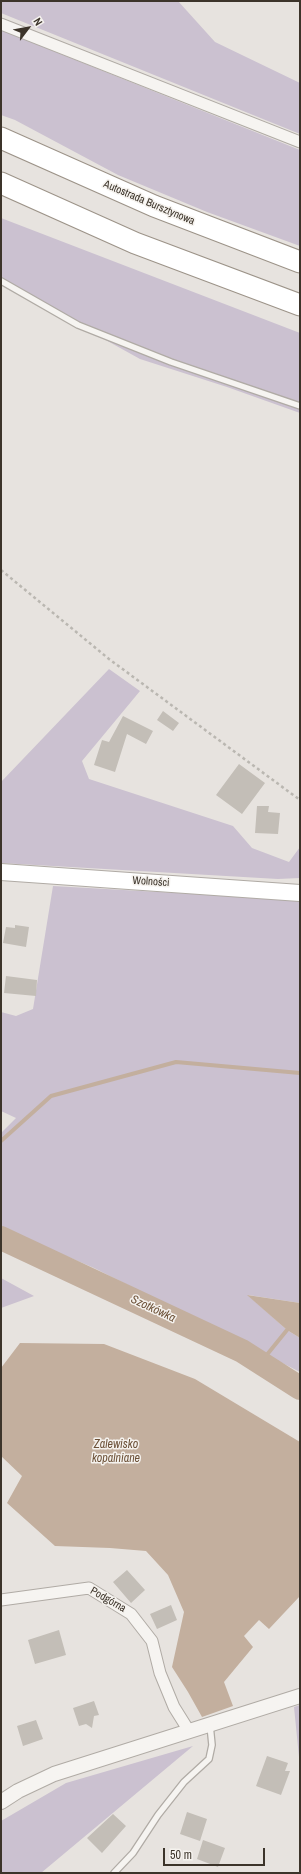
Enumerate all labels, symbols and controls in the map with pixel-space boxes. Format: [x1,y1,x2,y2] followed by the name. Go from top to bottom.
[8,8,48,48] north arrow
[31,15,46,28] text: N
[101,178,197,228] street label: Autostrada Bursztynowa
[132,874,170,890] street label: Wolności
[128,1292,178,1326] water label: Szotkówka
[92,1438,140,1466] water label: Zalewisko kopalniane
[88,1585,128,1615] street label: Podgórna
[165,1840,267,1866] scale bar
[170,1847,192,1863] text: 50 m

